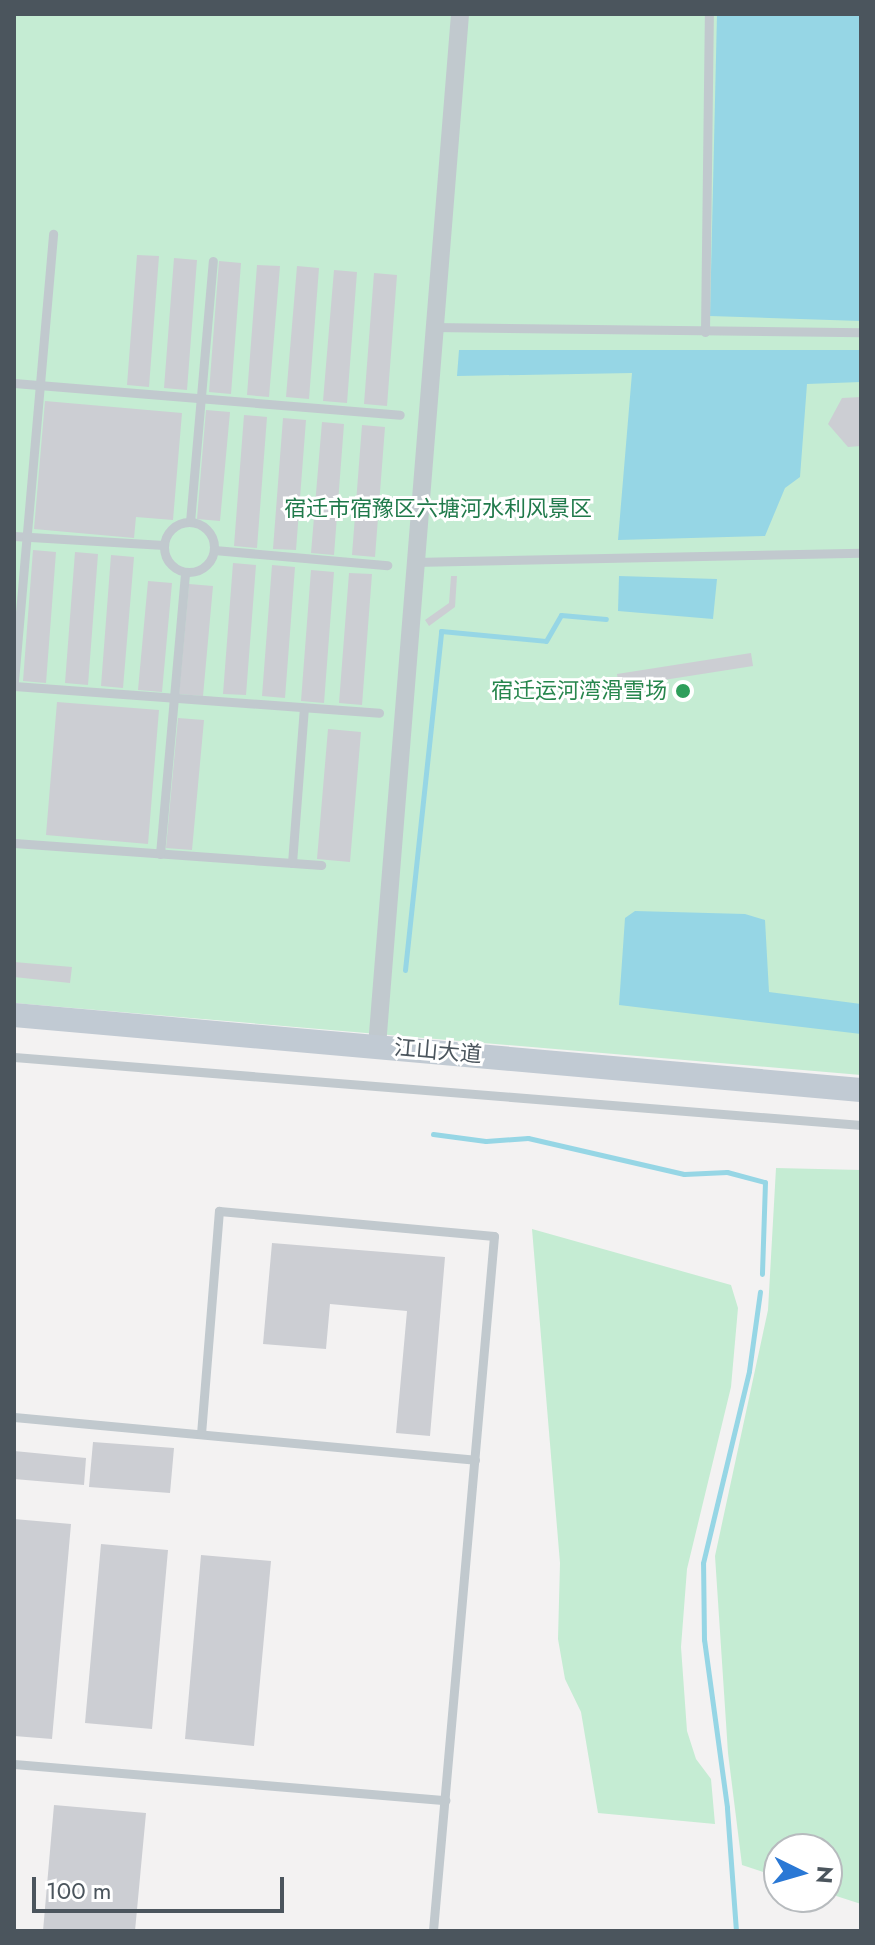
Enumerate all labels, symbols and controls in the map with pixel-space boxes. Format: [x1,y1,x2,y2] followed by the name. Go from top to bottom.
[284,496,592,522] park label: 宿迁市宿豫区六塘河水利风景区
[491,678,667,704] place label: 宿迁运河湾滑雪场
[674,682,692,700] marker: 宿迁运河湾滑雪场
[393,1034,483,1068] street label: 江山大道
[763,1833,843,1913] north arrow
[36,1861,288,1911] scale bar
[808,1865,842,1885] text: N
[46,1873,112,1908] text: 100 m

